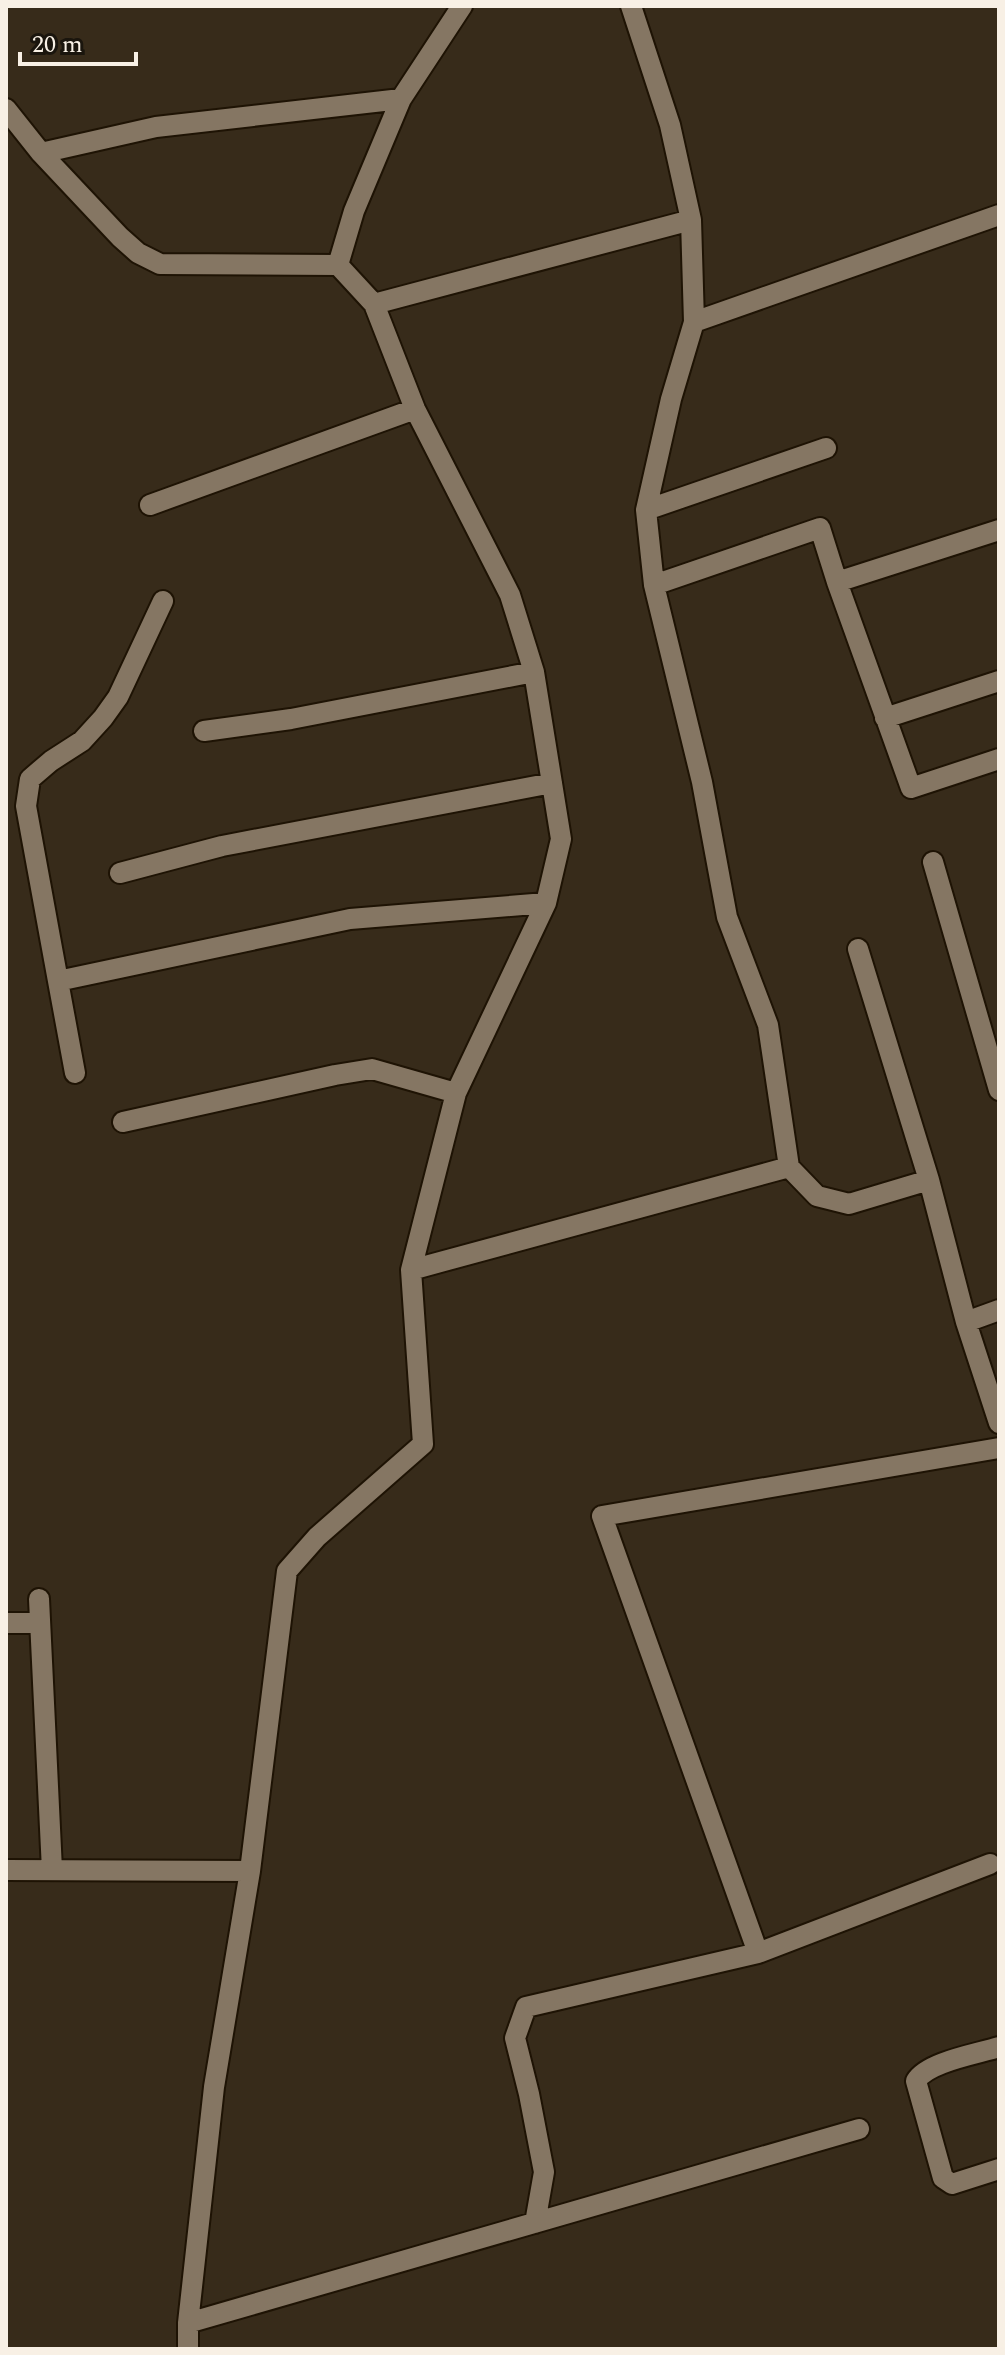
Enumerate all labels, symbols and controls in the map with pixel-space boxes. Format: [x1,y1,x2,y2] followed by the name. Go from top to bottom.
[20,16,136,66] scale bar
[32,27,83,63] text: 20 m

